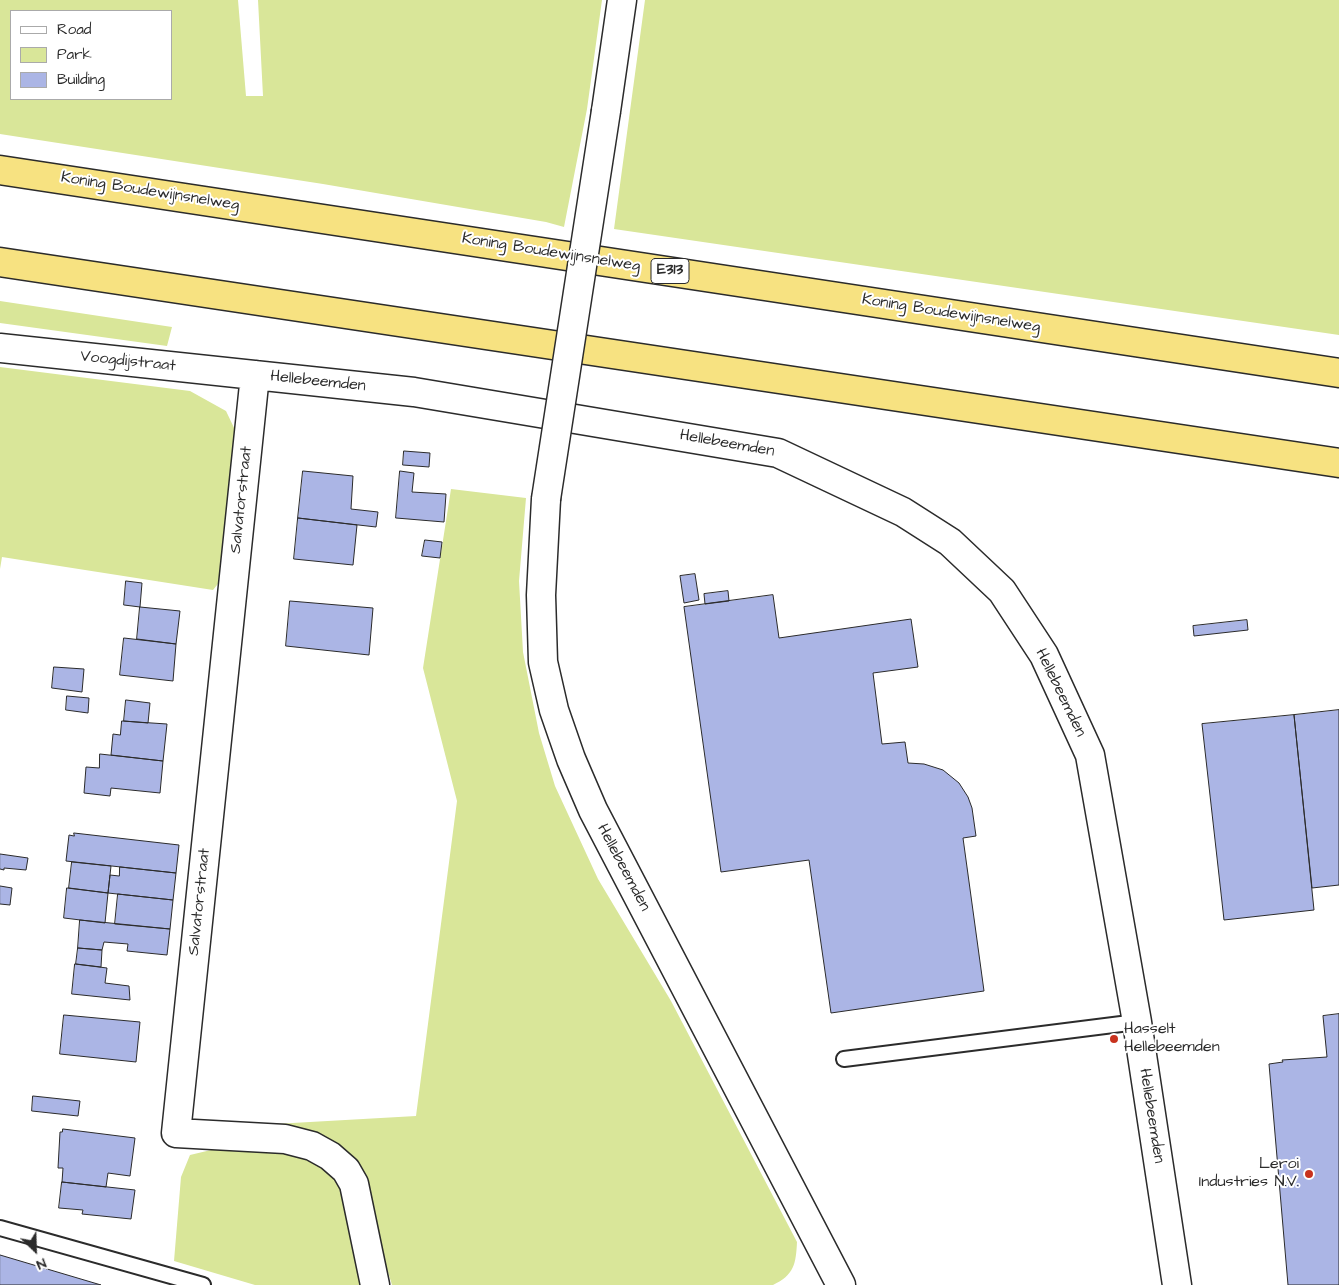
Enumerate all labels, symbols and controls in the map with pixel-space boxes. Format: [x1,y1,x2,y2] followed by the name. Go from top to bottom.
[10,10,172,100] legend
[57,19,91,40] text: Road
[57,44,92,65] text: Park
[57,69,105,90] text: Building
[59,168,241,216] street label: Koning Boudewijnsnelweg
[460,229,642,277] street label: Koning Boudewijnsnelweg
[651,258,689,284] road number: E313
[860,290,1042,338] street label: Koning Boudewijnsnelweg
[79,347,177,377] street label: Voogdijstraat
[269,367,367,397] street label: Hellebeemden
[678,426,776,462] street label: Hellebeemden
[227,445,257,555] street label: Salvatorstraat
[1030,646,1090,740] street label: Hellebeemden
[592,821,654,915] street label: Hellebeemden
[185,847,215,957] street label: Salvatorstraat
[1124,1020,1220,1058] place label: Hasselt Hellebeemden
[1108,1033,1120,1045] marker: Hasselt Hellebeemden
[1134,1067,1168,1165] street label: Hellebeemden
[1199,1155,1299,1193] place label: Leroi Industries N.V.
[1303,1168,1315,1180] marker: Leroi Industries N.V.
[10,1225,60,1275] north arrow
[33,1253,49,1275] text: N

